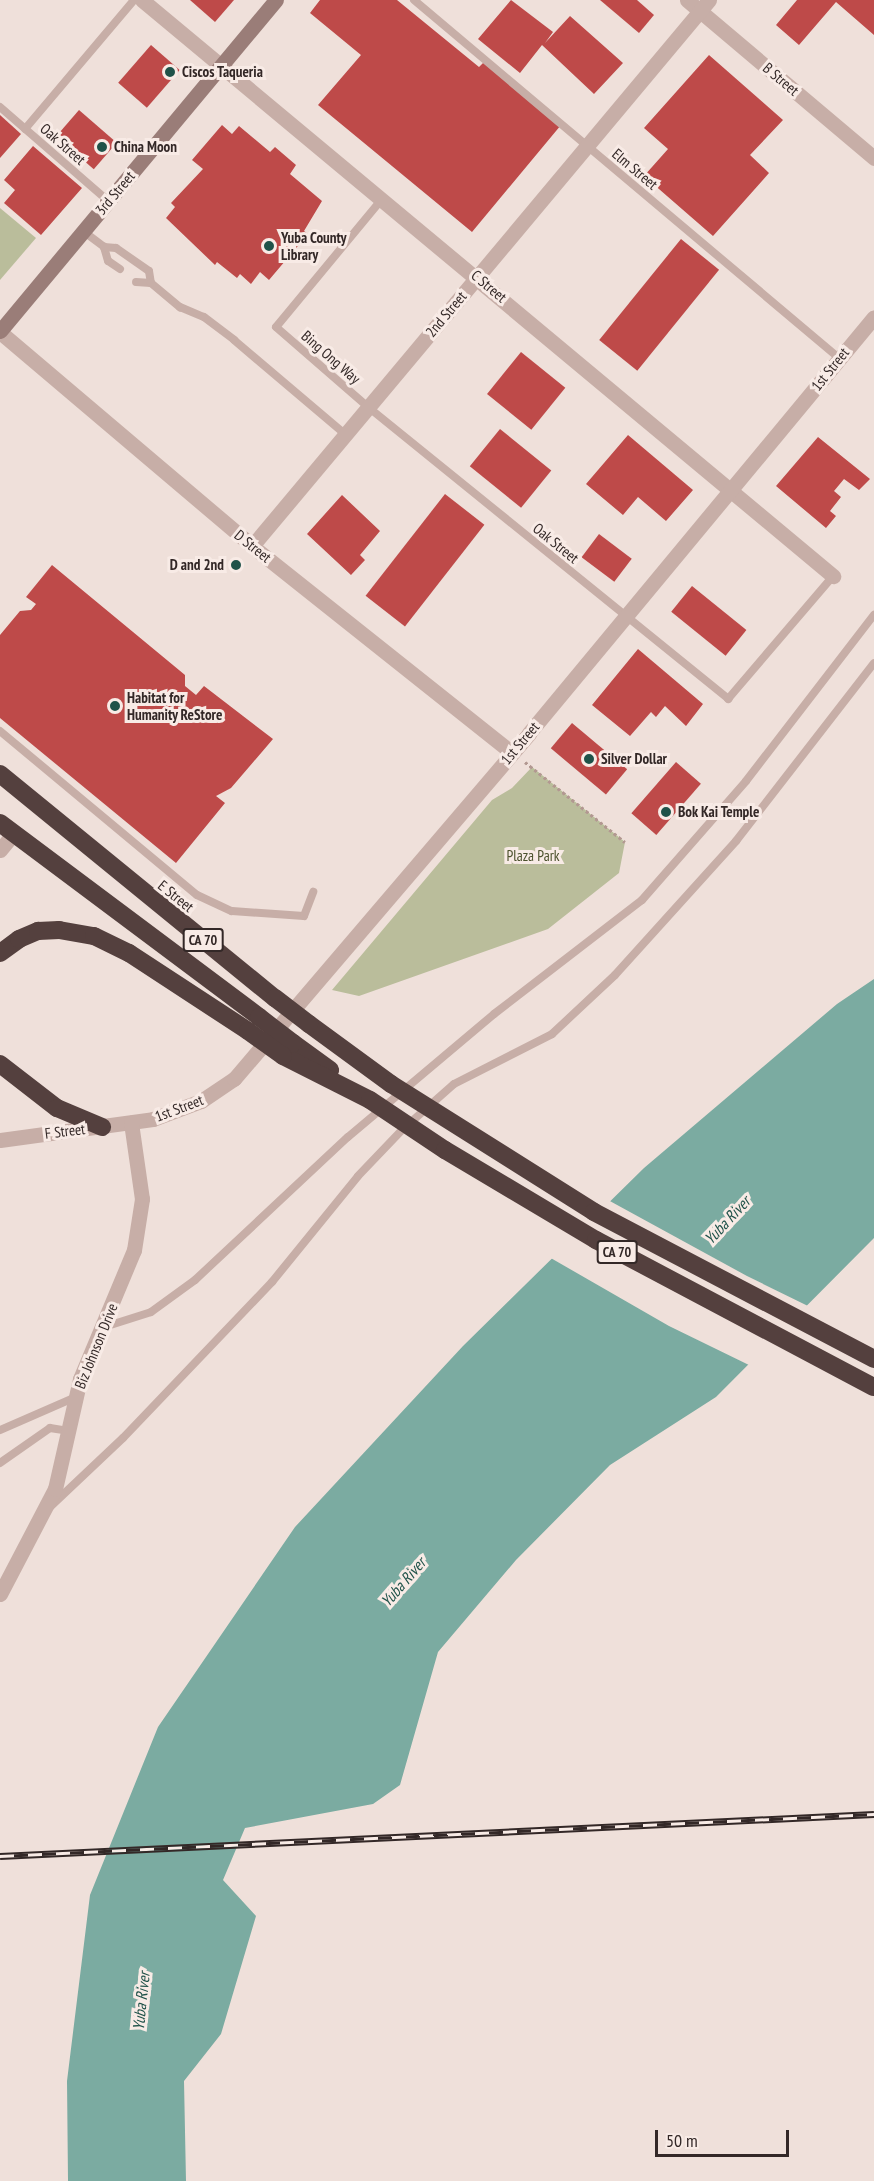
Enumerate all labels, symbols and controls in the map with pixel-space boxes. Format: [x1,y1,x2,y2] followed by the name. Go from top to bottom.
[759,59,803,99] street label: B Street
[182,63,263,81] place label: Ciscos Taqueria
[163,65,177,79] marker: Ciscos Taqueria
[37,119,89,169] street label: Oak Street
[114,138,177,156] place label: China Moon
[95,140,109,154] marker: China Moon
[609,145,661,193] street label: Elm Street
[92,167,138,219] street label: 3rd Street
[281,228,347,263] place label: Yuba County Library
[262,239,276,253] marker: Yuba County Library
[467,266,511,306] street label: C Street
[422,288,470,340] street label: 2nd Street
[298,327,364,387] street label: Bing Ong Way
[807,344,853,394] street label: 1st Street
[529,519,583,567] street label: Oak Street
[231,526,275,566] street label: D Street
[170,556,224,574] place label: D and 2nd
[229,558,243,572] marker: D and 2nd
[127,688,223,723] place label: Habitat for Humanity ReStore
[108,699,122,713] marker: Habitat for Humanity ReStore
[497,718,543,768] street label: 1st Street
[601,750,667,768] place label: Silver Dollar
[582,752,596,766] marker: Silver Dollar
[678,803,760,821] place label: Bok Kai Temple
[659,805,673,819] marker: Bok Kai Temple
[506,847,560,865] park label: Plaza Park
[155,876,197,916] street label: E Street
[182,929,224,951] road number: CA 70
[152,1091,206,1125] street label: 1st Street
[44,1120,86,1142] street label: F Street
[700,1192,754,1248] water label: Yuba River
[596,1241,638,1263] road number: CA 70
[71,1301,121,1391] street label: Biz Johnson Drive
[377,1554,429,1610] water label: Yuba River
[128,1971,154,2031] water label: Yuba River
[658,2118,792,2156] scale bar
[666,2129,698,2152] text: 50 m

